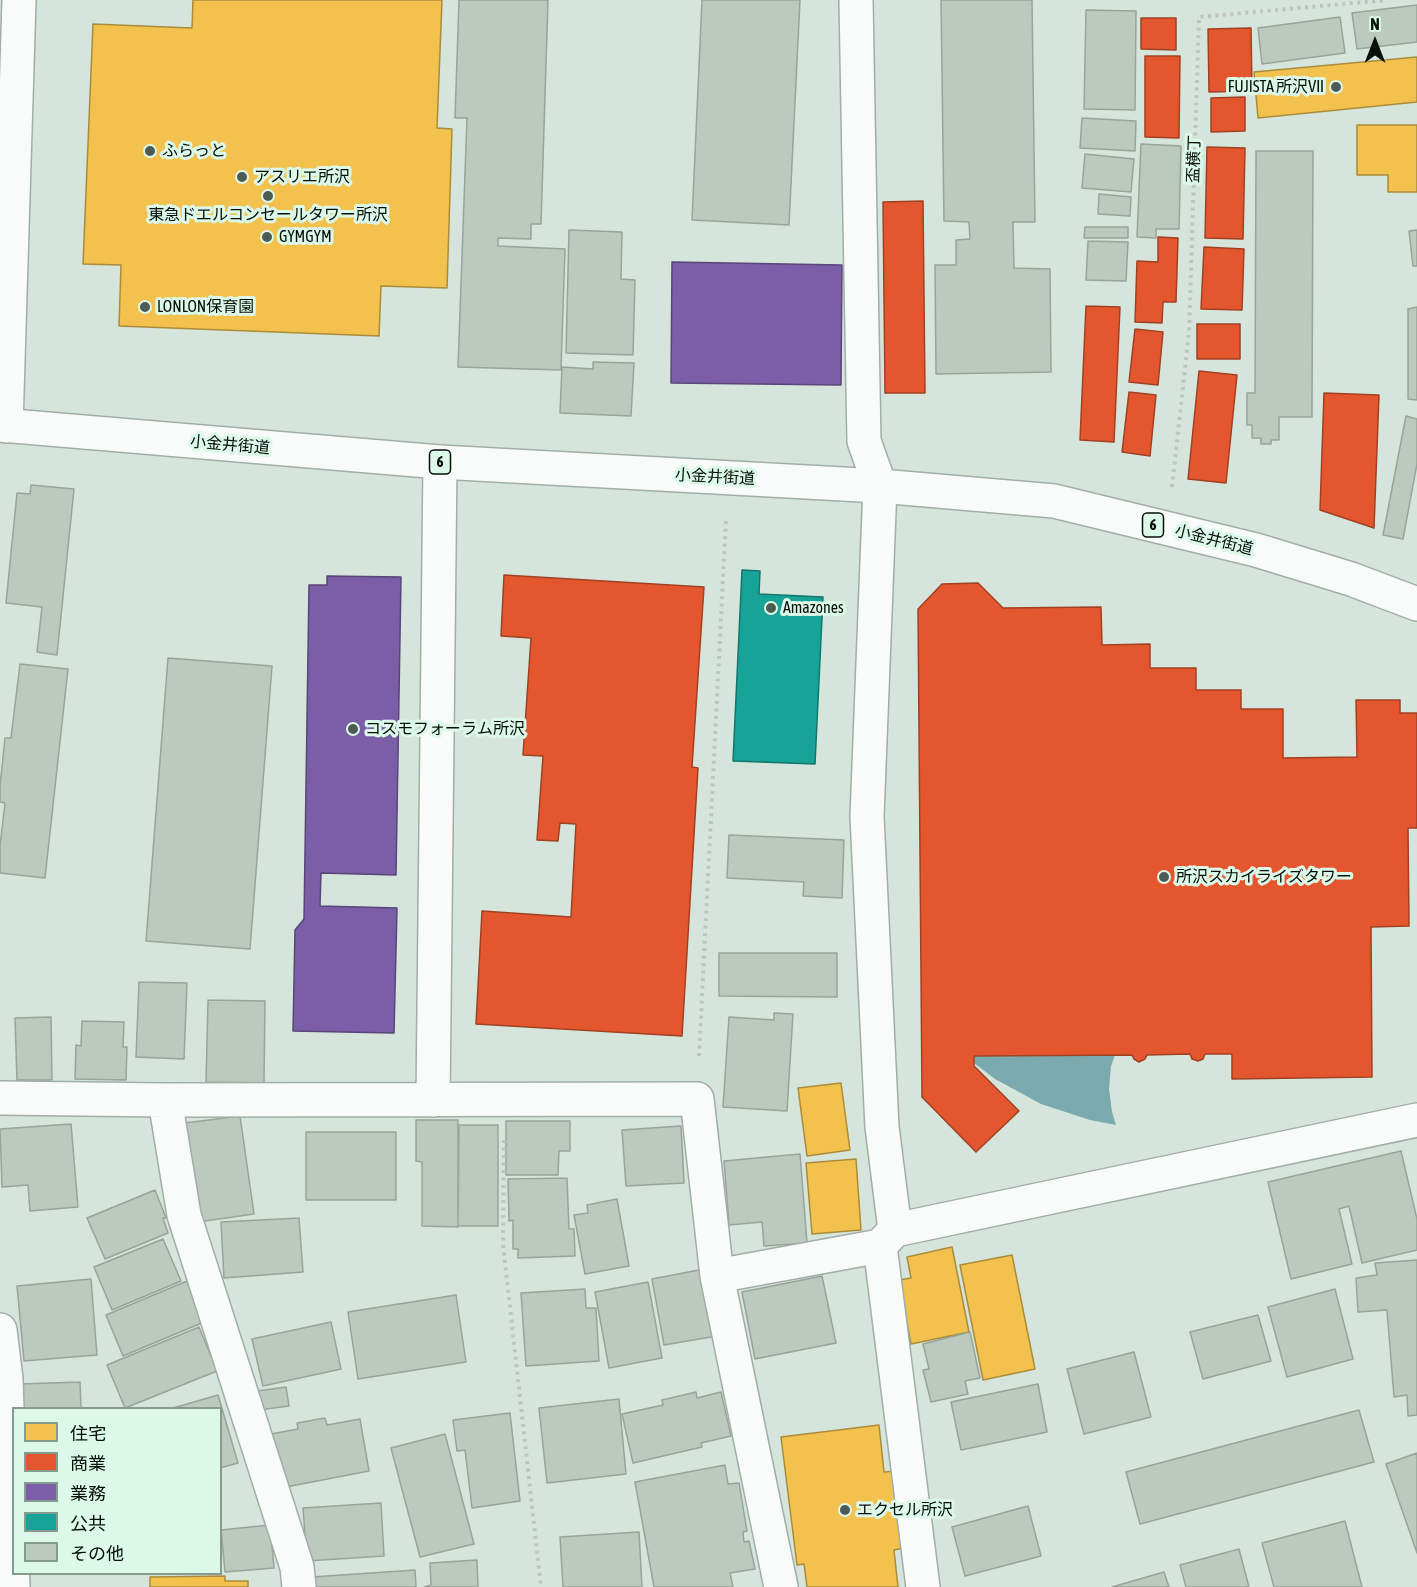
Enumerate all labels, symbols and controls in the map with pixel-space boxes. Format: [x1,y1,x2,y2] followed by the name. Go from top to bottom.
[1345,12,1405,72] north arrow
[1370,15,1380,33] text: N
[1228,77,1324,97] place label: FUJISTA 所沢Ⅶ
[1329,80,1343,94] marker: FUJISTA 所沢Ⅶ
[1184,135,1204,183] street label: 盃横丁
[162,141,226,161] place label: ふらっと
[143,144,157,158] marker: ふらっと
[254,167,350,187] place label: アスリエ所沢
[235,170,249,184] marker: アスリエ所沢
[261,189,275,203] marker: 東急ドエルコンセールタワー所沢
[148,205,388,225] place label: 東急ドエルコンセールタワー所沢
[279,227,332,247] place label: GYMGYM
[260,230,274,244] marker: GYMGYM
[157,297,254,317] place label: LONLON保育園
[138,300,152,314] marker: LONLON保育園
[189,432,271,458] street label: 小金井街道
[430,450,450,474] road number: 6
[675,465,755,489] street label: 小金井街道
[1142,513,1164,537] road number: 6
[1173,521,1255,559] street label: 小金井街道
[783,598,844,618] place label: Amazones
[764,601,778,615] marker: Amazones
[365,719,525,739] place label: コスモフォーラム所沢
[346,722,360,736] marker: コスモフォーラム所沢
[1176,867,1352,887] place label: 所沢スカイライズタワー
[1157,870,1171,884] marker: 所沢スカイライズタワー
[12,1407,222,1575] legend
[70,1423,106,1444] text: 住宅
[70,1453,106,1474] text: 商業
[70,1483,106,1504] text: 業務
[857,1500,953,1520] place label: エクセル所沢
[838,1503,852,1517] marker: エクセル所沢
[70,1513,106,1534] text: 公共
[70,1543,124,1564] text: その他

